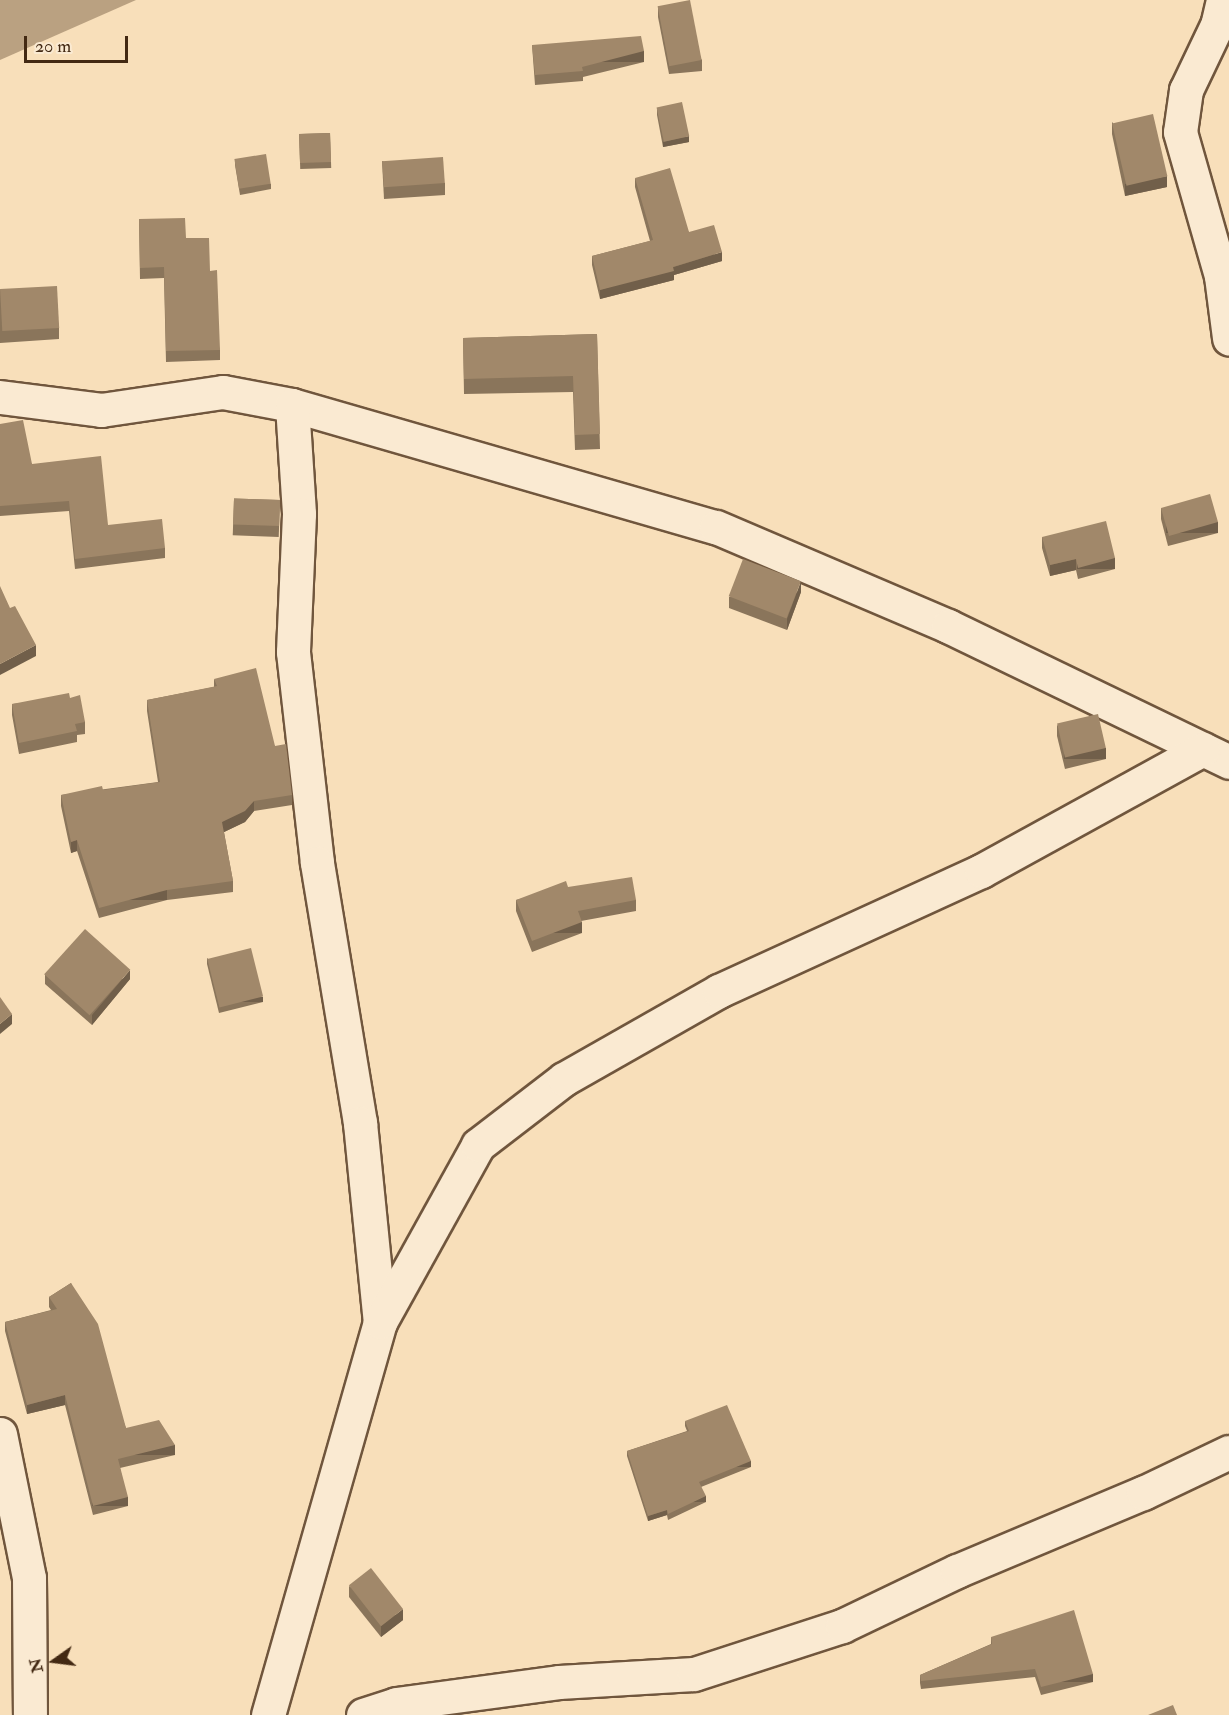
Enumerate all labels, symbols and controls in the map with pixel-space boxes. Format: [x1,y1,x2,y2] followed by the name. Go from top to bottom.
[27,24,130,62] scale bar
[35,35,71,58] text: 20 m
[24,1631,84,1691] north arrow
[25,1656,48,1675] text: N

